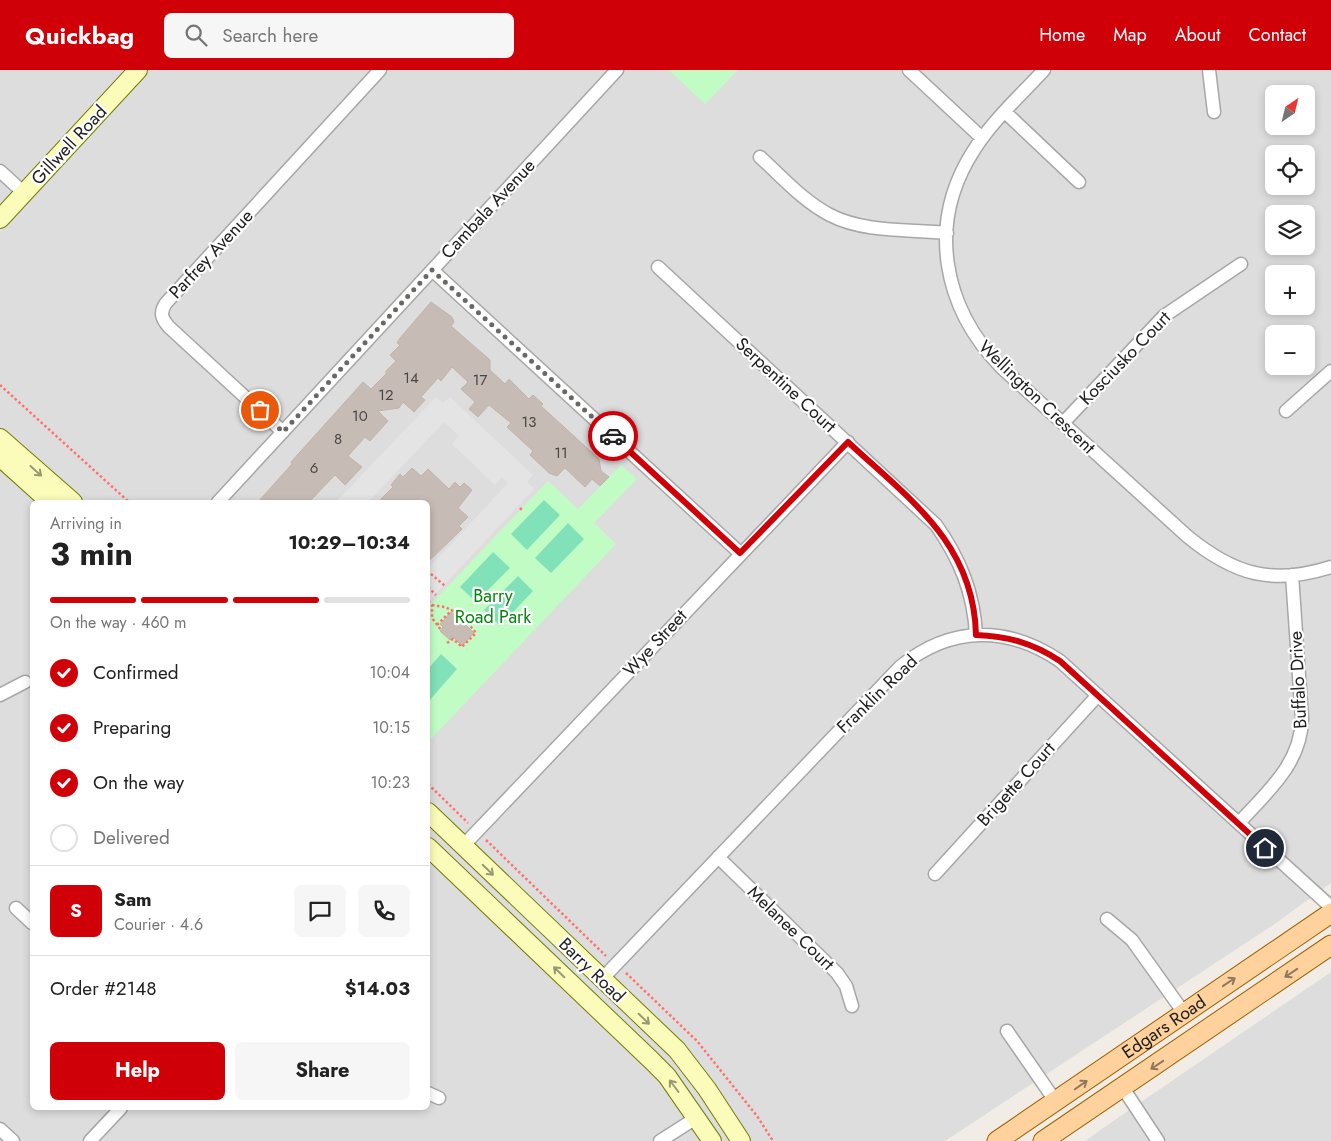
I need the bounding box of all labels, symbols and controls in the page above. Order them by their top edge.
search box [164,13,514,58]
text: Quickbag [25,18,134,53]
icon: search [182,21,210,49]
text: Search here [222,22,318,49]
text: Home [1039,22,1085,48]
text: Map [1113,22,1147,48]
text: About [1175,22,1220,48]
text: Contact [1248,22,1306,48]
north arrow [1265,85,1315,135]
map controls [1265,85,1315,375]
street label: Gillwell Road [25,99,113,191]
button: locate [1265,145,1315,195]
street label: Cambala Avenue [435,153,541,265]
street label: Parfrey Avenue [163,204,259,304]
button: layers [1265,205,1315,255]
button: + [1265,265,1315,315]
street label: Kosciusko Court [1073,305,1177,411]
button: − [1265,325,1315,375]
street label: Serpentine Court [730,331,843,439]
street label: Wellington Crescent [973,334,1102,460]
house number: 14 [403,367,419,389]
house number: 17 [473,369,487,391]
house number: 12 [378,384,394,406]
pin [239,389,281,431]
icon: bag [246,396,274,424]
house number: 10 [352,405,368,427]
house number: 13 [522,411,536,433]
courier [588,411,638,461]
icon: car [599,422,627,450]
house number: 8 [334,428,342,450]
house number: 11 [554,442,568,464]
house number: 6 [310,457,318,479]
one-way arrow [30,465,43,476]
text: Arriving in [50,512,122,535]
text: 10:29–10:34 [288,529,410,556]
text: 3 min [50,531,133,577]
park label: Barry Road Park [455,583,531,630]
street label: Wye Street [617,603,693,682]
text: On the way · 460 m [50,611,186,634]
street label: Buffalo Drive [1282,630,1314,730]
street label: Franklin Road [831,649,923,739]
icon: check [50,659,78,687]
text: Confirmed [93,659,179,686]
text: 10:04 [369,661,410,684]
icon: check [50,714,78,742]
text: Preparing [93,714,171,741]
text: 10:15 [372,716,410,739]
street label: Brigette Court [971,735,1062,832]
icon: check [50,769,78,797]
text: On the way [93,769,184,796]
text: 10:23 [371,771,410,794]
text: Delivered [93,824,170,851]
pin [1244,827,1286,869]
icon: home [1251,834,1279,862]
one-way arrow [482,864,495,876]
street label: Melanee Court [742,880,841,977]
button: chat [294,885,346,937]
button: phone [358,885,410,937]
text: Sam [114,886,152,913]
text: S [70,897,82,924]
text: Courier · 4.6 [114,913,203,936]
street label: Barry Road [553,932,631,1008]
one-way arrow [552,966,565,978]
one-way arrow [1284,968,1298,978]
text: Order #2148 [50,975,157,1002]
text: $14.03 [345,975,410,1002]
one-way arrow [1222,977,1236,987]
street label: Edgars Road [1117,989,1211,1065]
one-way arrow [637,1013,650,1025]
button: Help [50,1042,225,1100]
button: Share [235,1042,410,1100]
one-way arrow [1150,1060,1164,1070]
one-way arrow [669,1079,679,1093]
one-way arrow [1074,1080,1088,1090]

